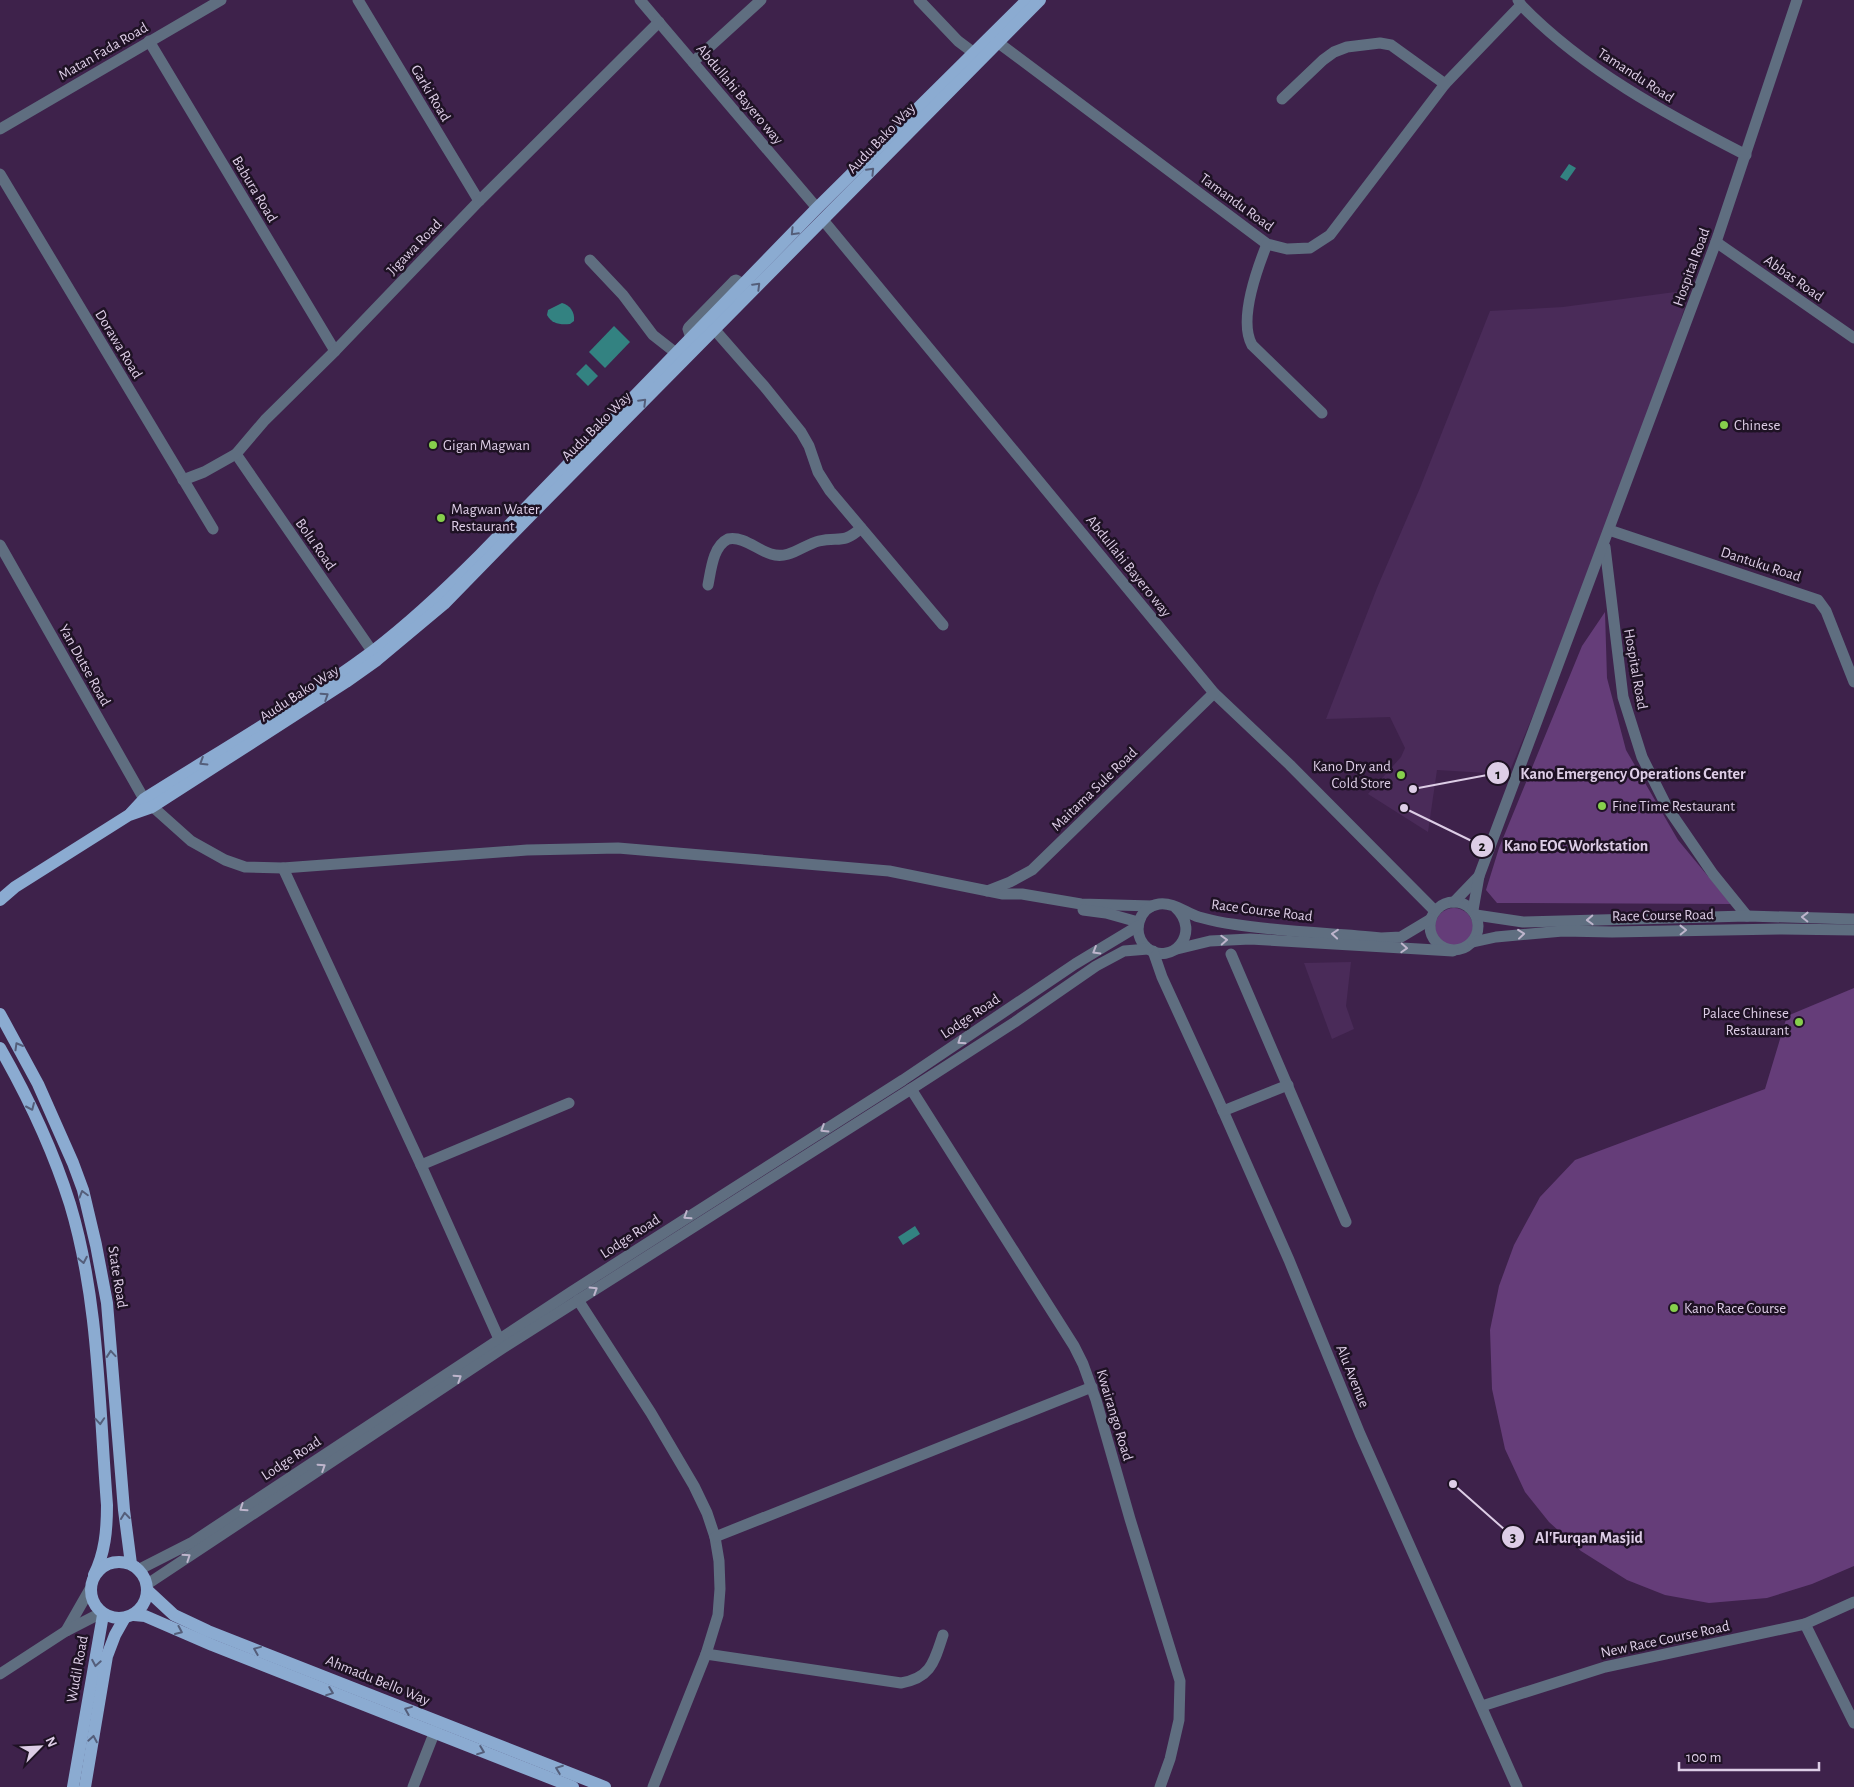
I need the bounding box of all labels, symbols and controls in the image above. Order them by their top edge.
street label: Matan Fada Road [56,20,151,83]
street label: Abdullahi Bayero way [693,41,786,148]
street label: Tamandu Road [1595,45,1677,106]
street label: Garki Road [408,62,453,124]
street label: Audu Bako Way [844,100,919,176]
street label: Babura Road [229,154,280,225]
one-way arrow [865,168,874,177]
street label: Tamandu Road [1197,171,1277,234]
street label: Jigawa Road [384,216,445,278]
one-way arrow [791,226,800,235]
street label: Hospital Road [1670,226,1713,308]
street label: Abbas Road [1761,253,1826,304]
one-way arrow [751,283,760,292]
street label: Dorawa Road [92,307,145,382]
street label: Audu Bako Way [559,388,634,464]
one-way arrow [637,399,646,408]
place label: Chinese [1734,418,1780,433]
marker: Chinese [1718,419,1730,431]
place label: Gigan Magwan [443,438,530,453]
marker: Gigan Magwan [427,439,439,451]
place label: Magwan Water Restaurant [451,502,540,534]
marker: Magwan Water Restaurant [435,512,447,524]
street label: Abdullahi Bayero way [1083,513,1174,620]
street label: Bolu Road [293,516,339,573]
street label: Dantuku Road [1719,544,1803,585]
street label: Yan Dutse Road [56,622,113,709]
street label: Hospital Road [1621,627,1650,711]
street label: Audu Bako Way [257,662,342,725]
one-way arrow [320,692,329,702]
street label: Maitama Sule Road [1049,745,1140,834]
one-way arrow [200,755,209,765]
callout: Kano Emergency Operations Center [1485,758,1756,789]
place label: Kano Dry and Cold Store [1313,759,1391,791]
text: Kano Emergency Operations Center [1520,766,1746,783]
text: 1 [1495,767,1501,782]
marker: Kano Dry and Cold Store [1395,769,1407,781]
place label: Fine Time Restaurant [1612,799,1735,814]
marker: Fine Time Restaurant [1596,800,1608,812]
callout: Kano EOC Workstation [1469,830,1659,861]
text: Kano EOC Workstation [1504,838,1648,854]
text: 2 [1478,839,1486,854]
street label: Race Course Road [1210,897,1314,924]
street label: Race Course Road [1612,907,1714,924]
one-way arrow [1801,912,1809,923]
one-way arrow [1586,915,1594,925]
one-way arrow [1680,925,1687,935]
one-way arrow [1331,928,1339,939]
one-way arrow [1517,929,1525,940]
one-way arrow [1221,934,1229,945]
one-way arrow [1400,942,1408,953]
one-way arrow [1093,944,1102,954]
street label: Lodge Road [938,991,1003,1042]
place label: Palace Chinese Restaurant [1703,1006,1789,1038]
marker: Palace Chinese Restaurant [1793,1016,1805,1028]
one-way arrow [957,1034,966,1044]
one-way arrow [15,1042,25,1051]
one-way arrow [24,1102,35,1111]
one-way arrow [821,1123,830,1132]
one-way arrow [79,1191,89,1199]
one-way arrow [684,1210,693,1220]
street label: Lodge Road [598,1212,663,1261]
street label: State Road [105,1245,130,1309]
one-way arrow [77,1256,87,1265]
one-way arrow [589,1287,598,1296]
place label: Kano Race Course [1684,1301,1786,1316]
marker: Kano Race Course [1668,1302,1680,1314]
street label: Alu Avenue [1333,1343,1372,1410]
one-way arrow [106,1350,117,1358]
street label: Kwairango Road [1094,1368,1136,1463]
one-way arrow [452,1375,461,1384]
one-way arrow [95,1418,106,1426]
street label: Lodge Road [259,1434,324,1483]
one-way arrow [317,1464,326,1474]
one-way arrow [239,1502,249,1511]
one-way arrow [120,1512,131,1520]
callout: Al'Furqan Masjid [1500,1522,1653,1553]
text: 3 [1510,1530,1516,1545]
text: Al'Furqan Masjid [1535,1530,1644,1547]
one-way arrow [181,1554,190,1564]
street label: New Race Course Road [1599,1618,1731,1661]
one-way arrow [174,1624,183,1635]
street label: Wudil Road [64,1634,91,1704]
one-way arrow [253,1646,262,1656]
street label: Ahmadu Bello Way [324,1653,433,1708]
one-way arrow [91,1659,101,1667]
one-way arrow [325,1685,334,1696]
one-way arrow [404,1706,413,1716]
north arrow [15,1722,65,1772]
text: N [43,1735,59,1749]
one-way arrow [87,1735,97,1743]
scale bar [1679,1740,1819,1772]
one-way arrow [476,1745,485,1755]
text: 100 m [1686,1750,1721,1765]
one-way arrow [555,1765,564,1775]

